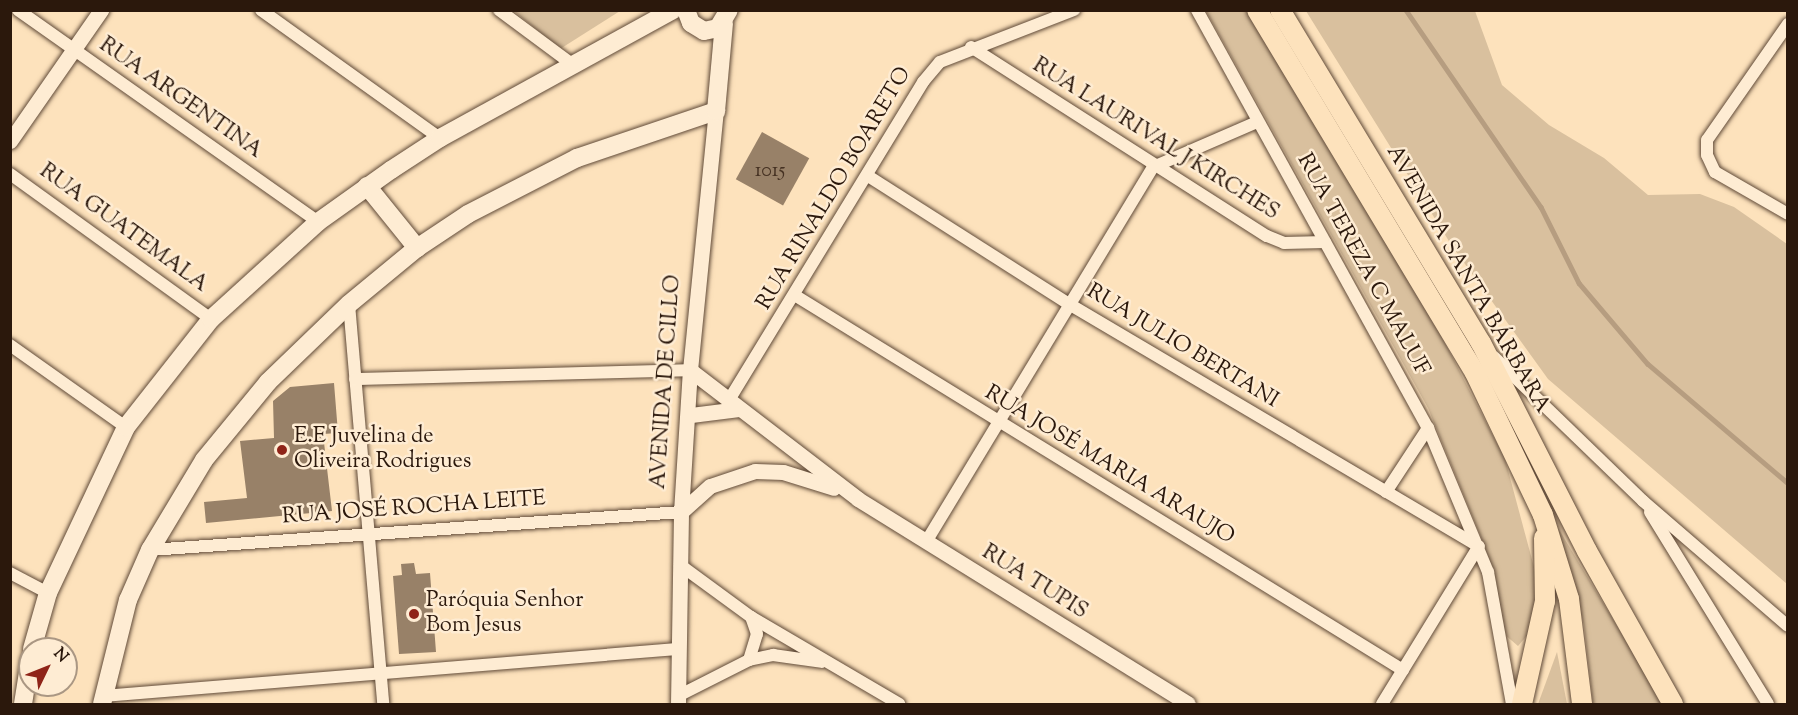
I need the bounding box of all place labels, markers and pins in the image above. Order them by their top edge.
place label: E.E Juvelina de Oliveira Rodrigues [294,424,471,476]
marker: E.E Juvelina de Oliveira Rodrigues [275,443,289,457]
place label: Paróquia Senhor Bom Jesus [426,588,583,640]
marker: Paróquia Senhor Bom Jesus [407,607,421,621]

